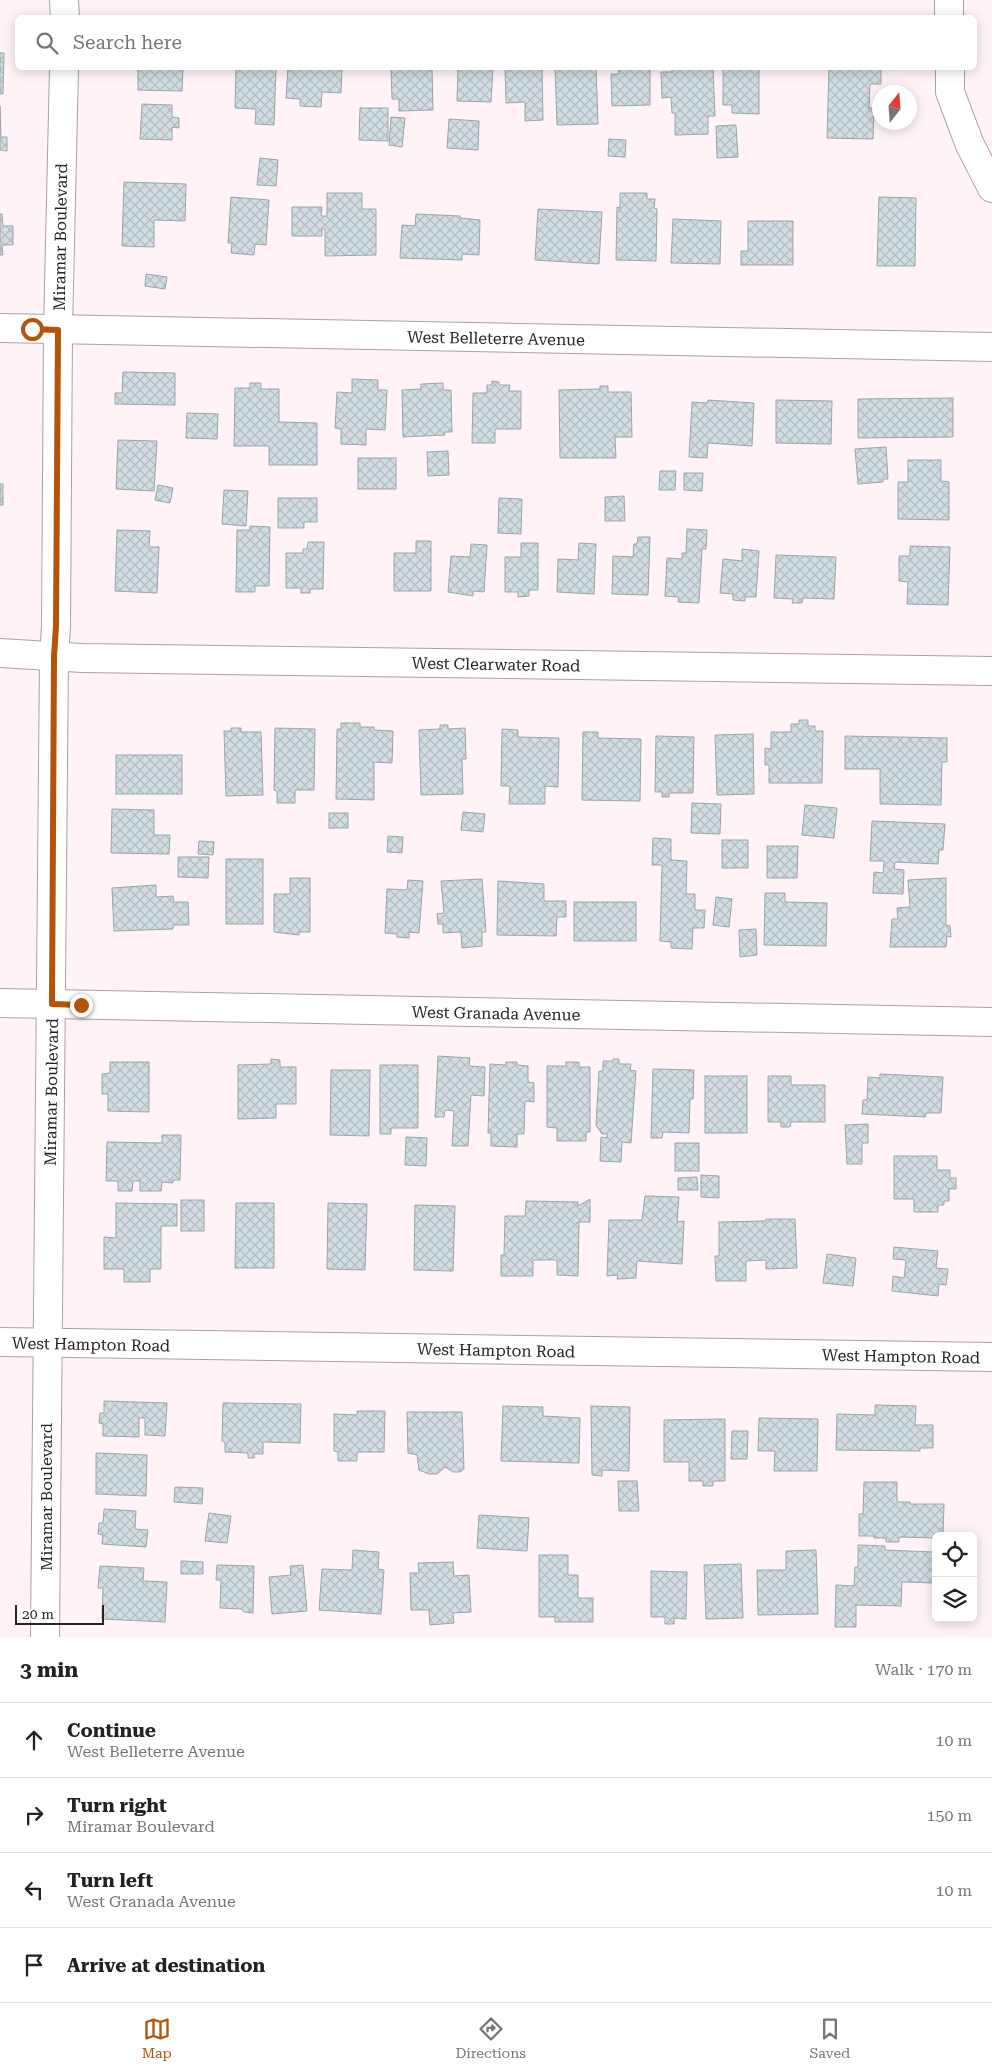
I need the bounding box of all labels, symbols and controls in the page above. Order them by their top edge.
search box [15,15,977,70]
icon: search [33,29,61,57]
text: Search here [73,31,182,54]
north arrow [872,85,917,130]
street label: Miramar Boulevard [50,163,71,311]
route start [21,318,44,341]
street label: West Belleterre Avenue [407,327,585,350]
street label: West Clearwater Road [411,654,580,675]
route end [70,994,93,1017]
street label: West Granada Avenue [411,1003,581,1024]
street label: Miramar Boulevard [41,1018,62,1166]
street label: West Hampton Road [12,1334,170,1355]
street label: West Hampton Road [417,1340,575,1361]
street label: West Hampton Road [822,1346,980,1367]
street label: Miramar Boulevard [37,1423,56,1571]
map controls [932,1532,977,1622]
button: locate [932,1532,977,1577]
button: layers [932,1577,977,1622]
scale bar [15,1602,104,1625]
text: 20 m [22,1606,54,1622]
text: 3 min [20,1658,78,1682]
text: Walk · 170 m [875,1660,972,1679]
text: Continue [67,1719,156,1742]
icon: ahead [20,1726,48,1754]
text: 10 m [935,1731,972,1750]
text: West Belleterre Avenue [67,1742,245,1761]
text: Turn right [67,1794,167,1817]
icon: right [20,1801,48,1829]
text: 150 m [926,1806,972,1825]
text: Miramar Boulevard [67,1817,215,1836]
text: Turn left [67,1869,153,1892]
icon: left [20,1876,48,1904]
text: 10 m [935,1881,972,1900]
text: West Granada Avenue [67,1892,236,1911]
icon: arrive [20,1951,48,1979]
text: Arrive at destination [67,1954,265,1977]
tab: Map [142,2015,172,2061]
tab: Directions [455,2015,526,2061]
tab: Saved [810,2015,850,2061]

